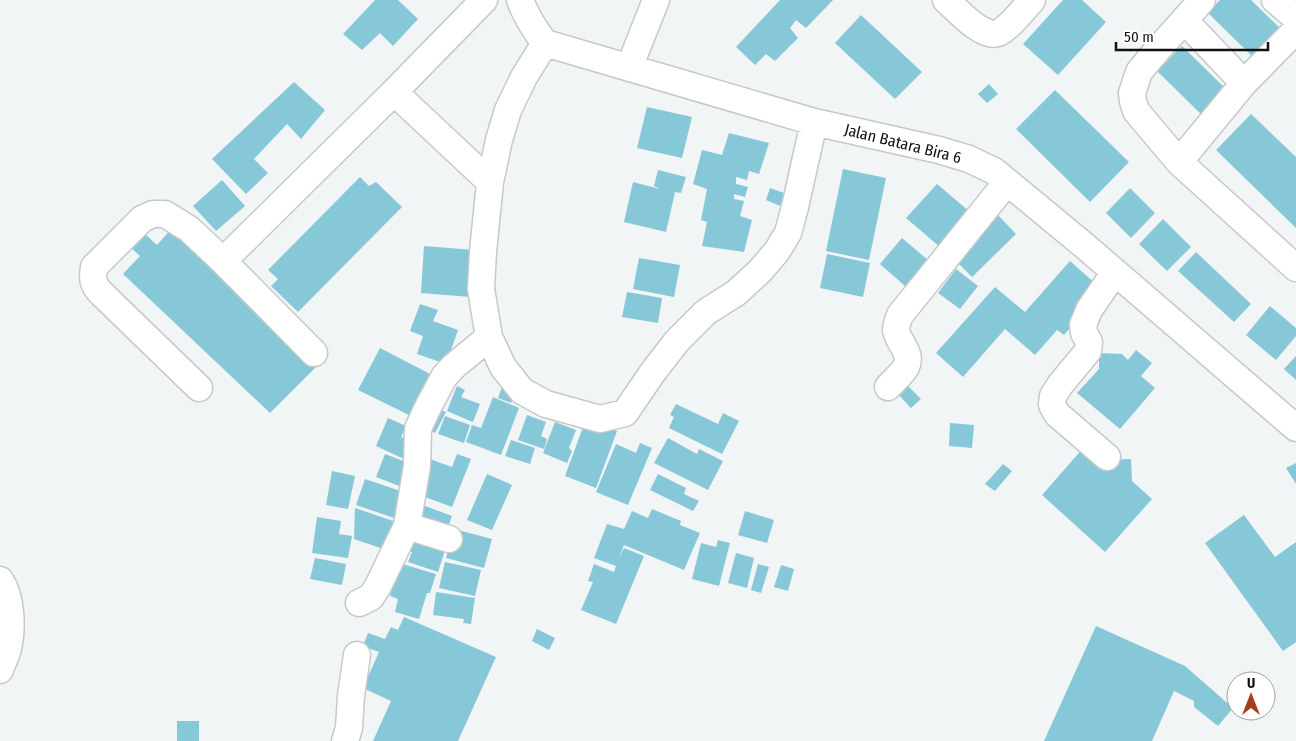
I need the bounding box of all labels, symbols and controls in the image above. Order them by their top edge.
scale bar [1116,20,1268,52]
text: 50 m [1124,28,1154,46]
street label: Jalan Batara Bira 6 [842,120,963,167]
north arrow [1226,671,1276,721]
text: U [1247,675,1255,692]

